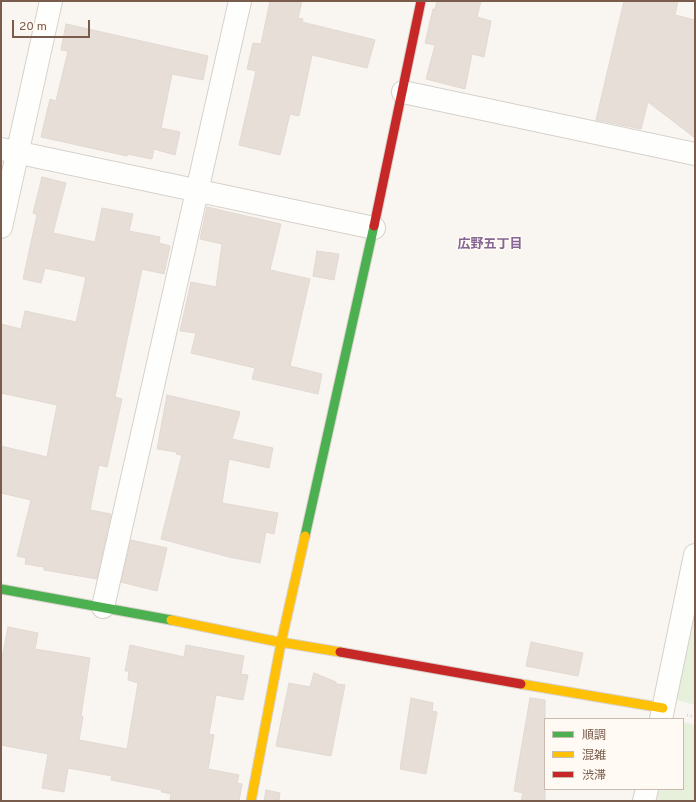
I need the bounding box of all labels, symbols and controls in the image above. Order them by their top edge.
scale bar [14,12,92,38]
text: 20 m [19,19,47,35]
district label: 広野五丁目 [458,237,522,253]
legend [544,718,684,790]
text: 順調 [582,728,606,744]
text: 混雑 [582,748,606,764]
text: 渋滞 [582,768,606,784]

